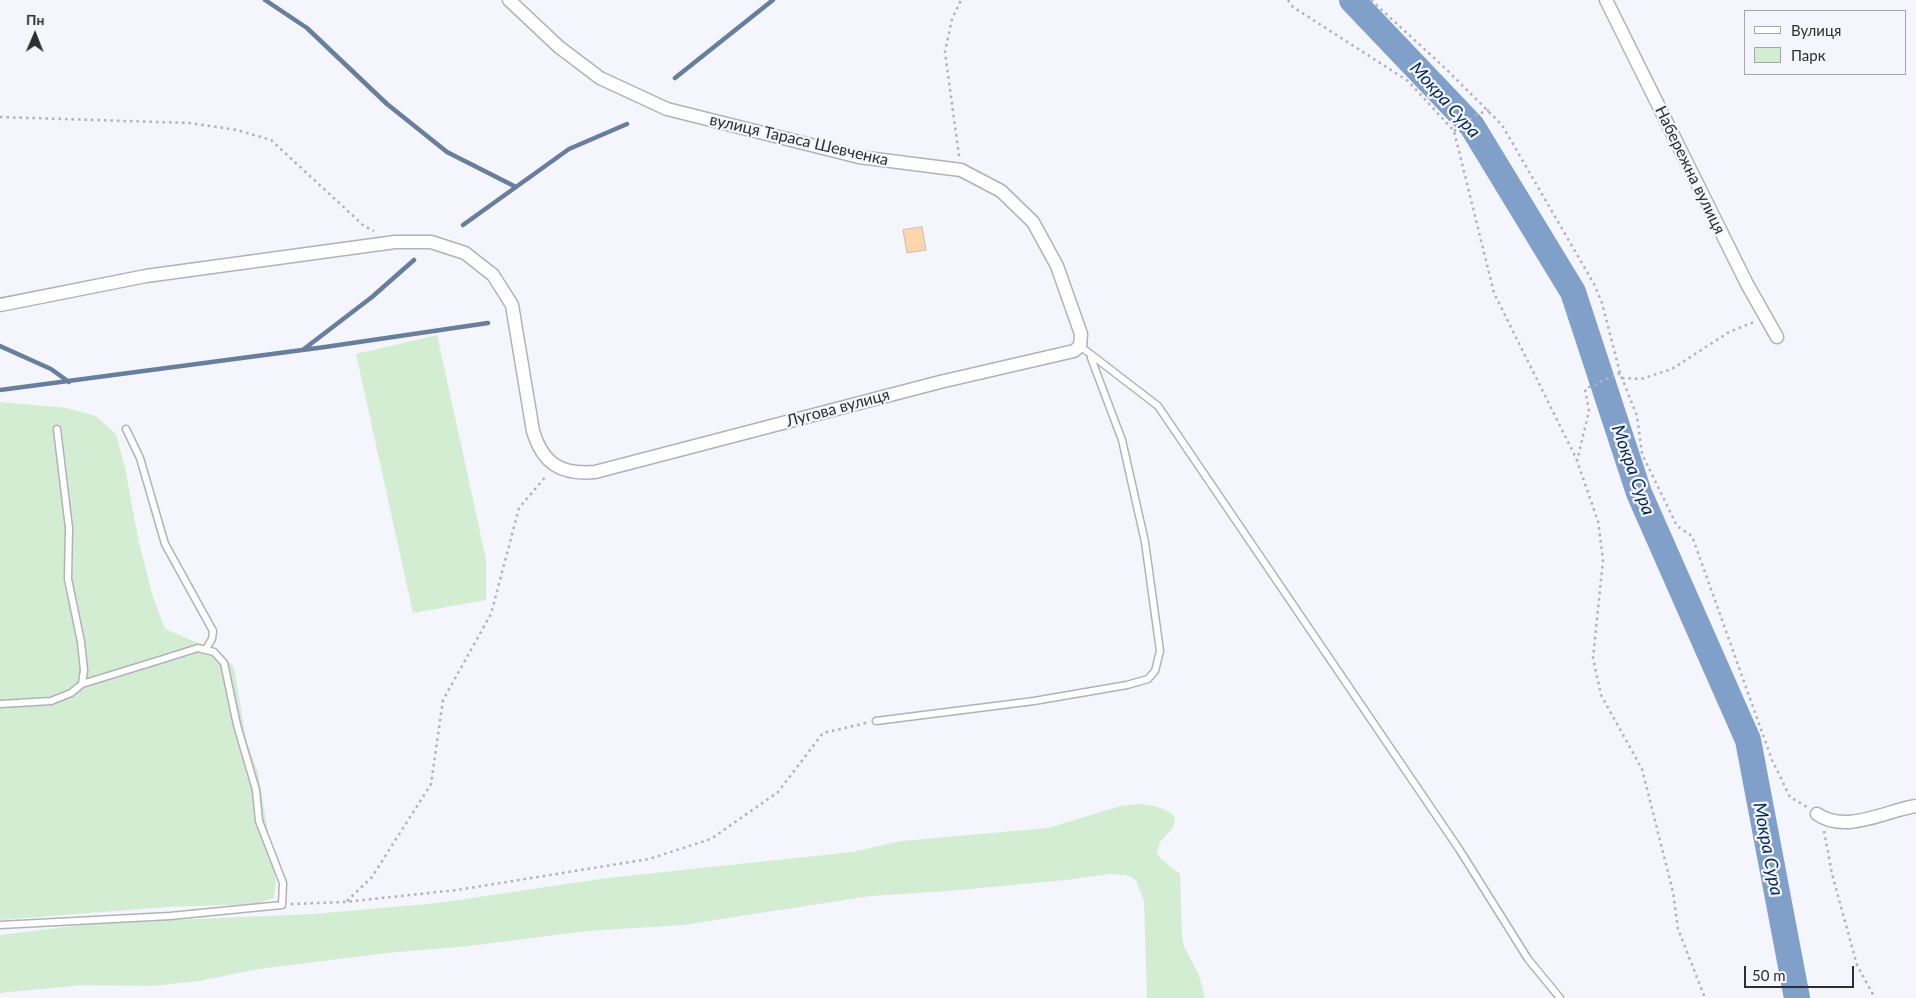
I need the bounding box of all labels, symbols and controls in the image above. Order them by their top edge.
north arrow [10,10,60,60]
legend [1744,10,1906,75]
text: Пн [26,11,45,28]
text: Вулиця [1791,21,1841,39]
text: Парк [1791,46,1825,64]
water label: Мокра Сура [1405,58,1485,142]
street label: Набережна вулиця [1651,103,1729,237]
street label: вулиця Тараса Шевченка [708,110,890,170]
street label: Лугова вулиця [784,385,892,431]
water label: Мокра Сура [1607,422,1659,518]
water label: Мокра Сура [1748,801,1788,897]
scale bar [1746,956,1856,988]
text: 50 m [1752,966,1786,984]

